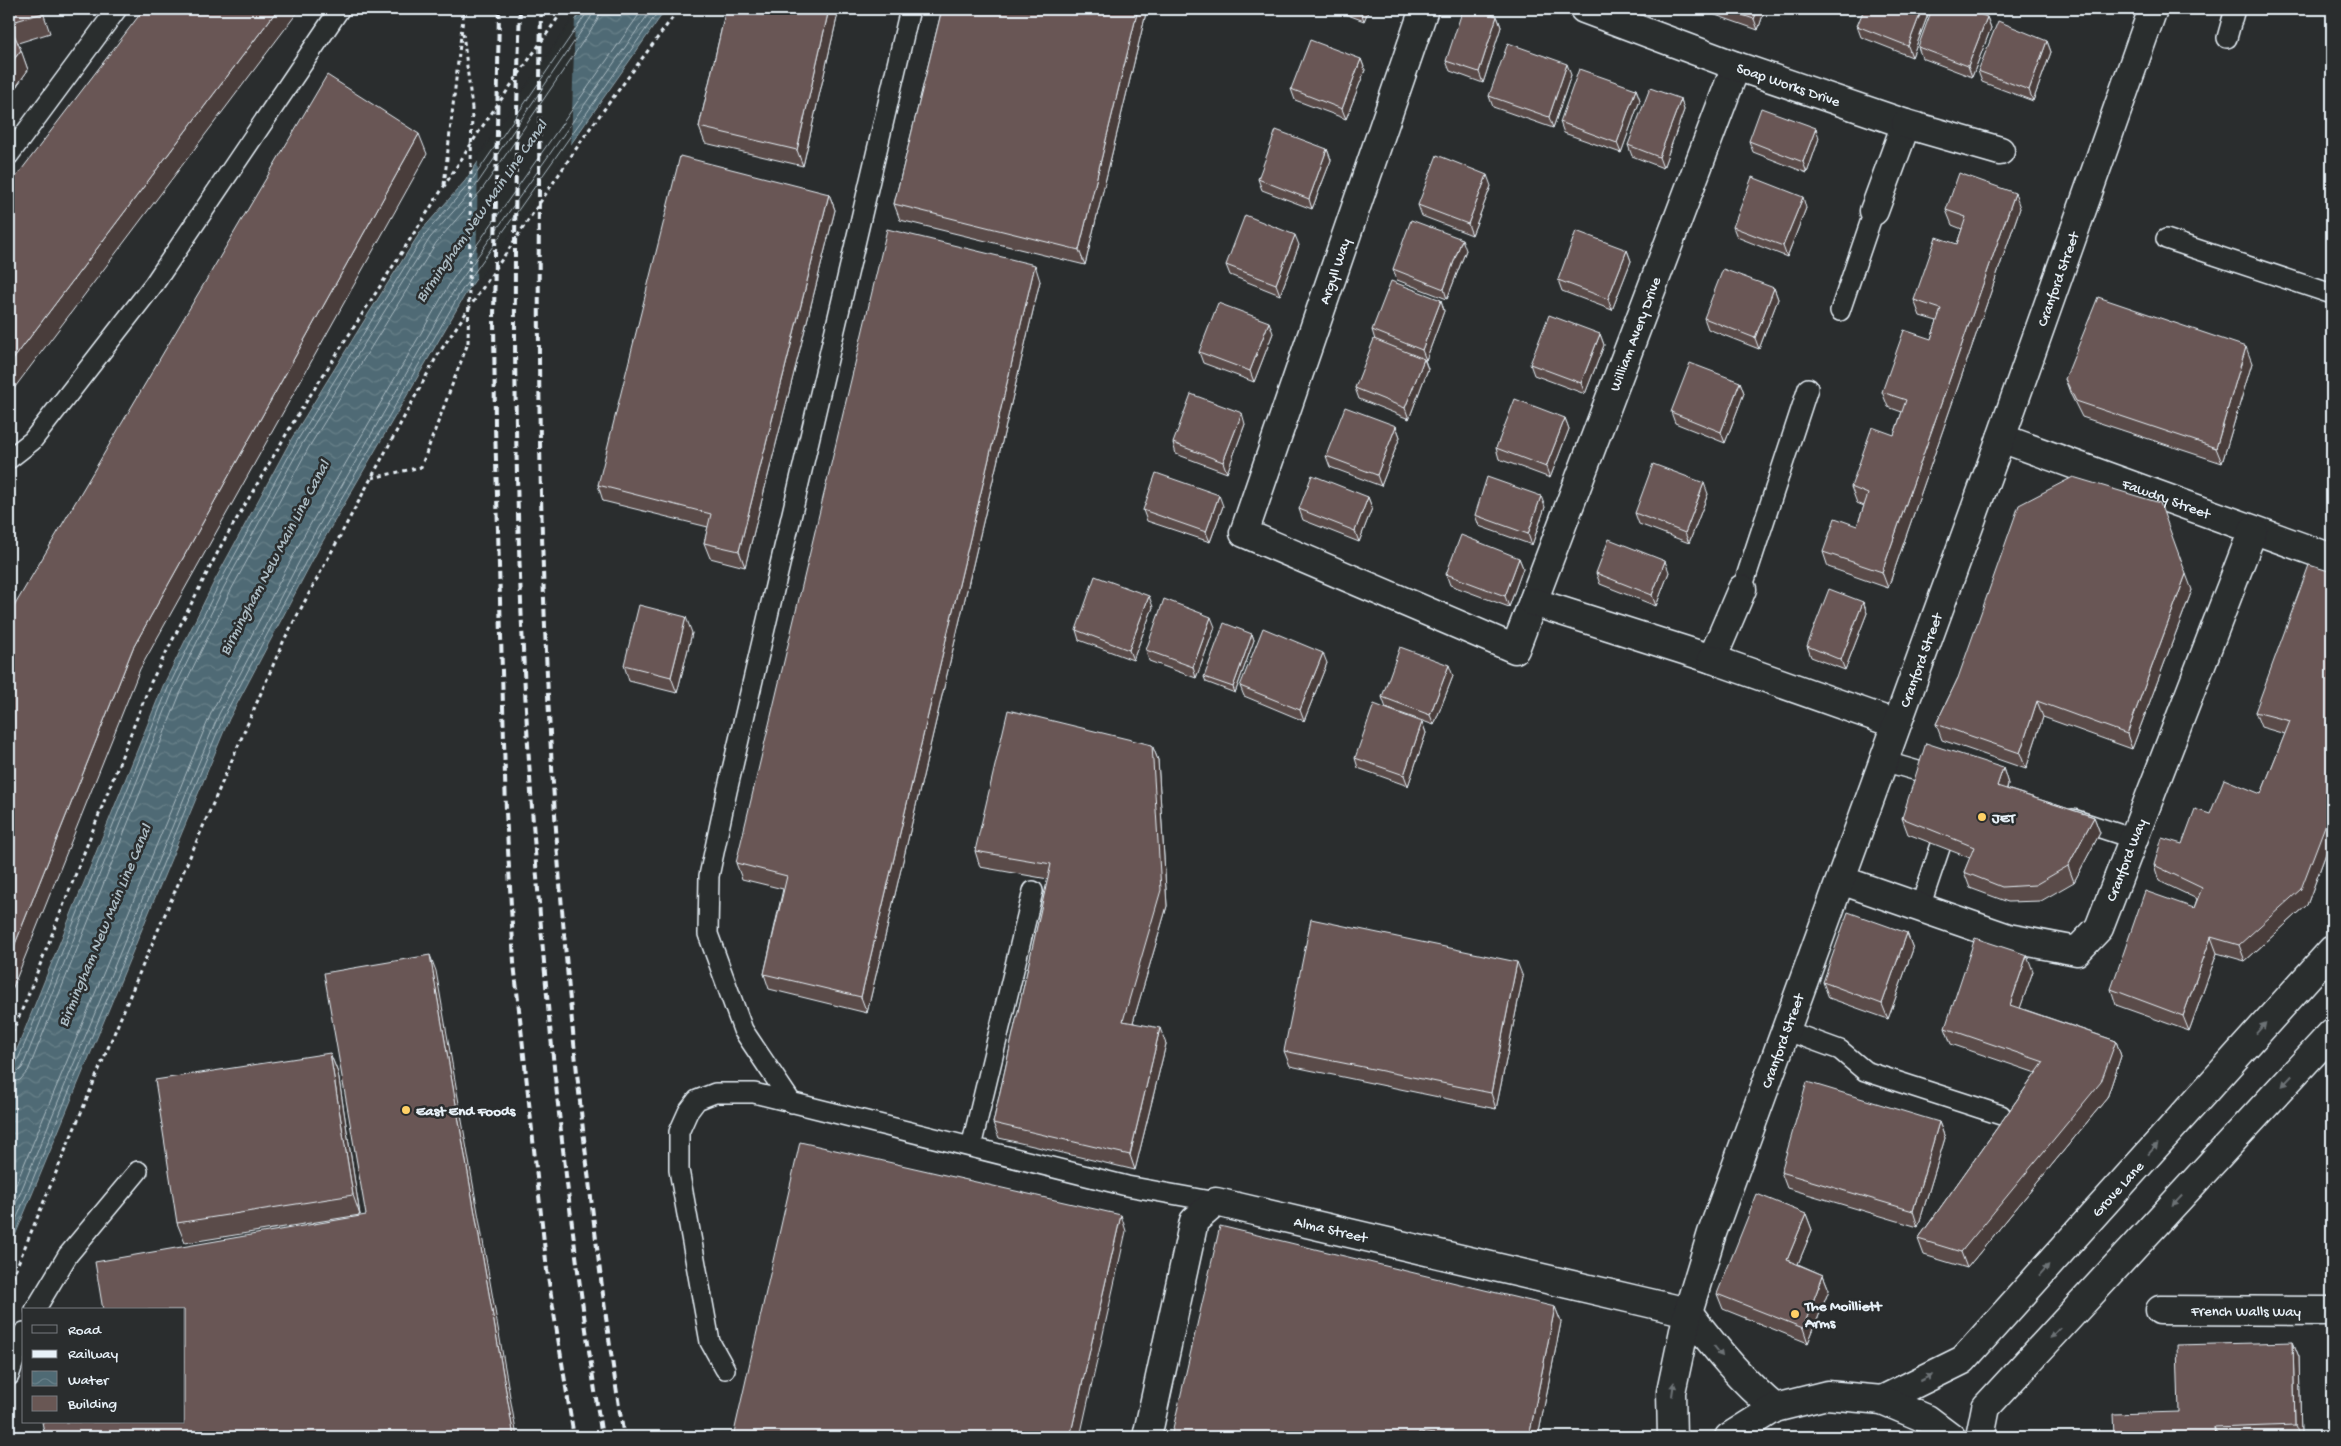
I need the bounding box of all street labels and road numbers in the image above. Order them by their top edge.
street label: Soap Works Drive [1734,60,1842,112]
street label: Cranford Street [2034,228,2085,329]
street label: Argyll Way [1316,236,1356,307]
street label: William Avery Drive [1607,275,1666,394]
street label: Fawdry Street [2118,475,2214,525]
street label: Cranford Street [1897,609,1948,710]
street label: Cranford Way [2103,816,2152,905]
street label: Cranford Street [1758,990,1810,1091]
street label: Grove Lane [2089,1158,2149,1222]
street label: Alma Street [1292,1213,1371,1248]
street label: French Walls Way [2190,1303,2302,1322]

